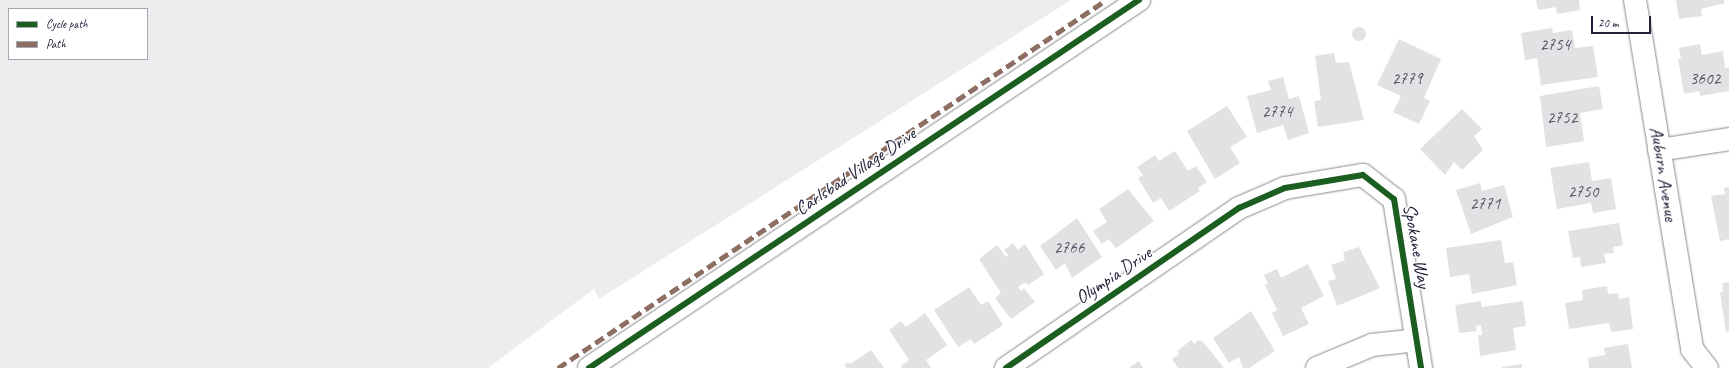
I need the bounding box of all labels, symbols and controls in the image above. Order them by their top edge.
legend [8,8,148,60]
scale bar [1593,8,1653,34]
text: 20 m [1598,15,1618,31]
text: Cycle path [46,16,88,32]
house number: 2754 [1540,35,1570,55]
text: Path [46,36,66,52]
house number: 2779 [1392,69,1422,89]
house number: 3602 [1690,69,1720,89]
house number: 2774 [1262,102,1292,122]
house number: 2752 [1547,108,1577,128]
street label: Carlsbad Village Drive [791,123,921,221]
street label: Auburn Avenue [1644,125,1682,223]
house number: 2750 [1568,182,1598,202]
house number: 2771 [1470,194,1500,214]
street label: Spokane Way [1397,202,1435,290]
house number: 2766 [1054,238,1084,258]
street label: Olympia Drive [1071,242,1157,310]

